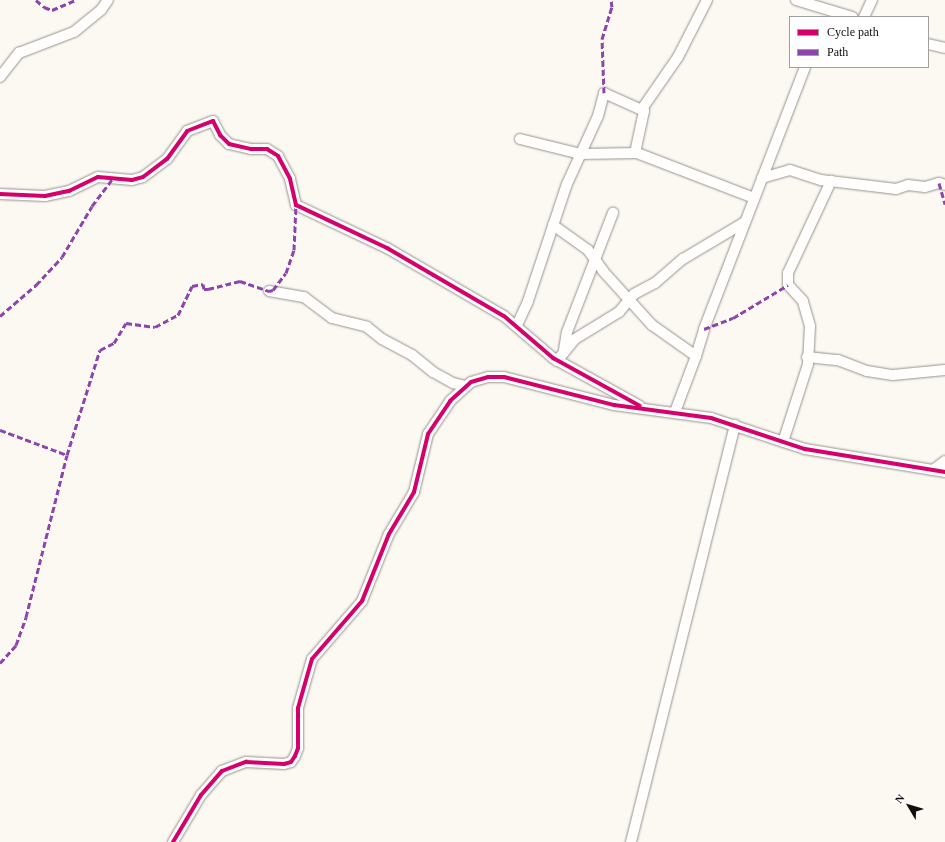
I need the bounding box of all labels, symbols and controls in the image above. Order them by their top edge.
legend [789,16,929,68]
text: Cycle path [827,25,879,39]
text: Path [827,45,848,59]
north arrow [889,786,929,826]
text: N [892,792,907,805]

